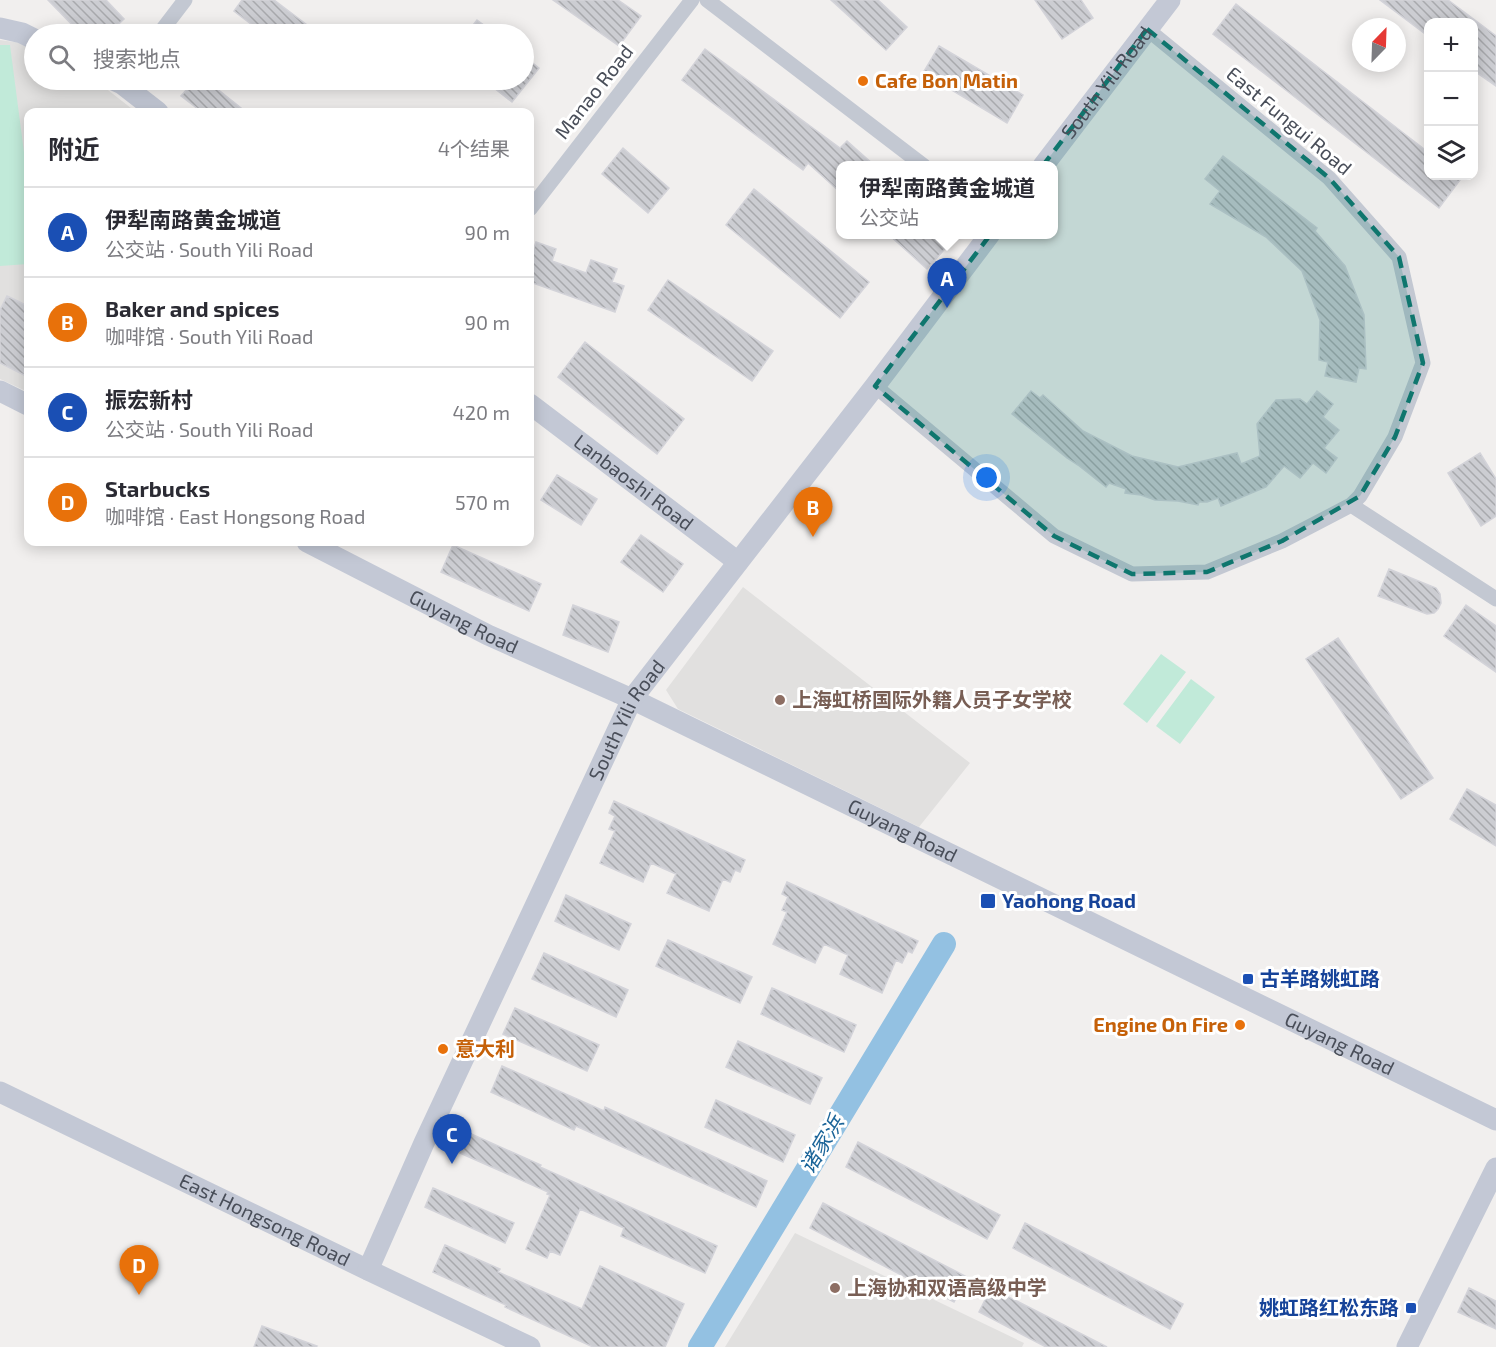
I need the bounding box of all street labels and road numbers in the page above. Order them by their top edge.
street label: South Yili Road [1055,21,1157,143]
street label: Manao Road [549,39,637,143]
street label: East Fungui Road [1222,61,1357,180]
street label: Lanbaoshi Road [570,429,699,535]
street label: Guyang Road [406,584,522,658]
street label: South Yili Road [583,654,669,784]
street label: Guyang Road [844,793,962,867]
street label: Guyang Road [1281,1006,1399,1080]
street label: East Hongsong Road [176,1168,354,1271]

